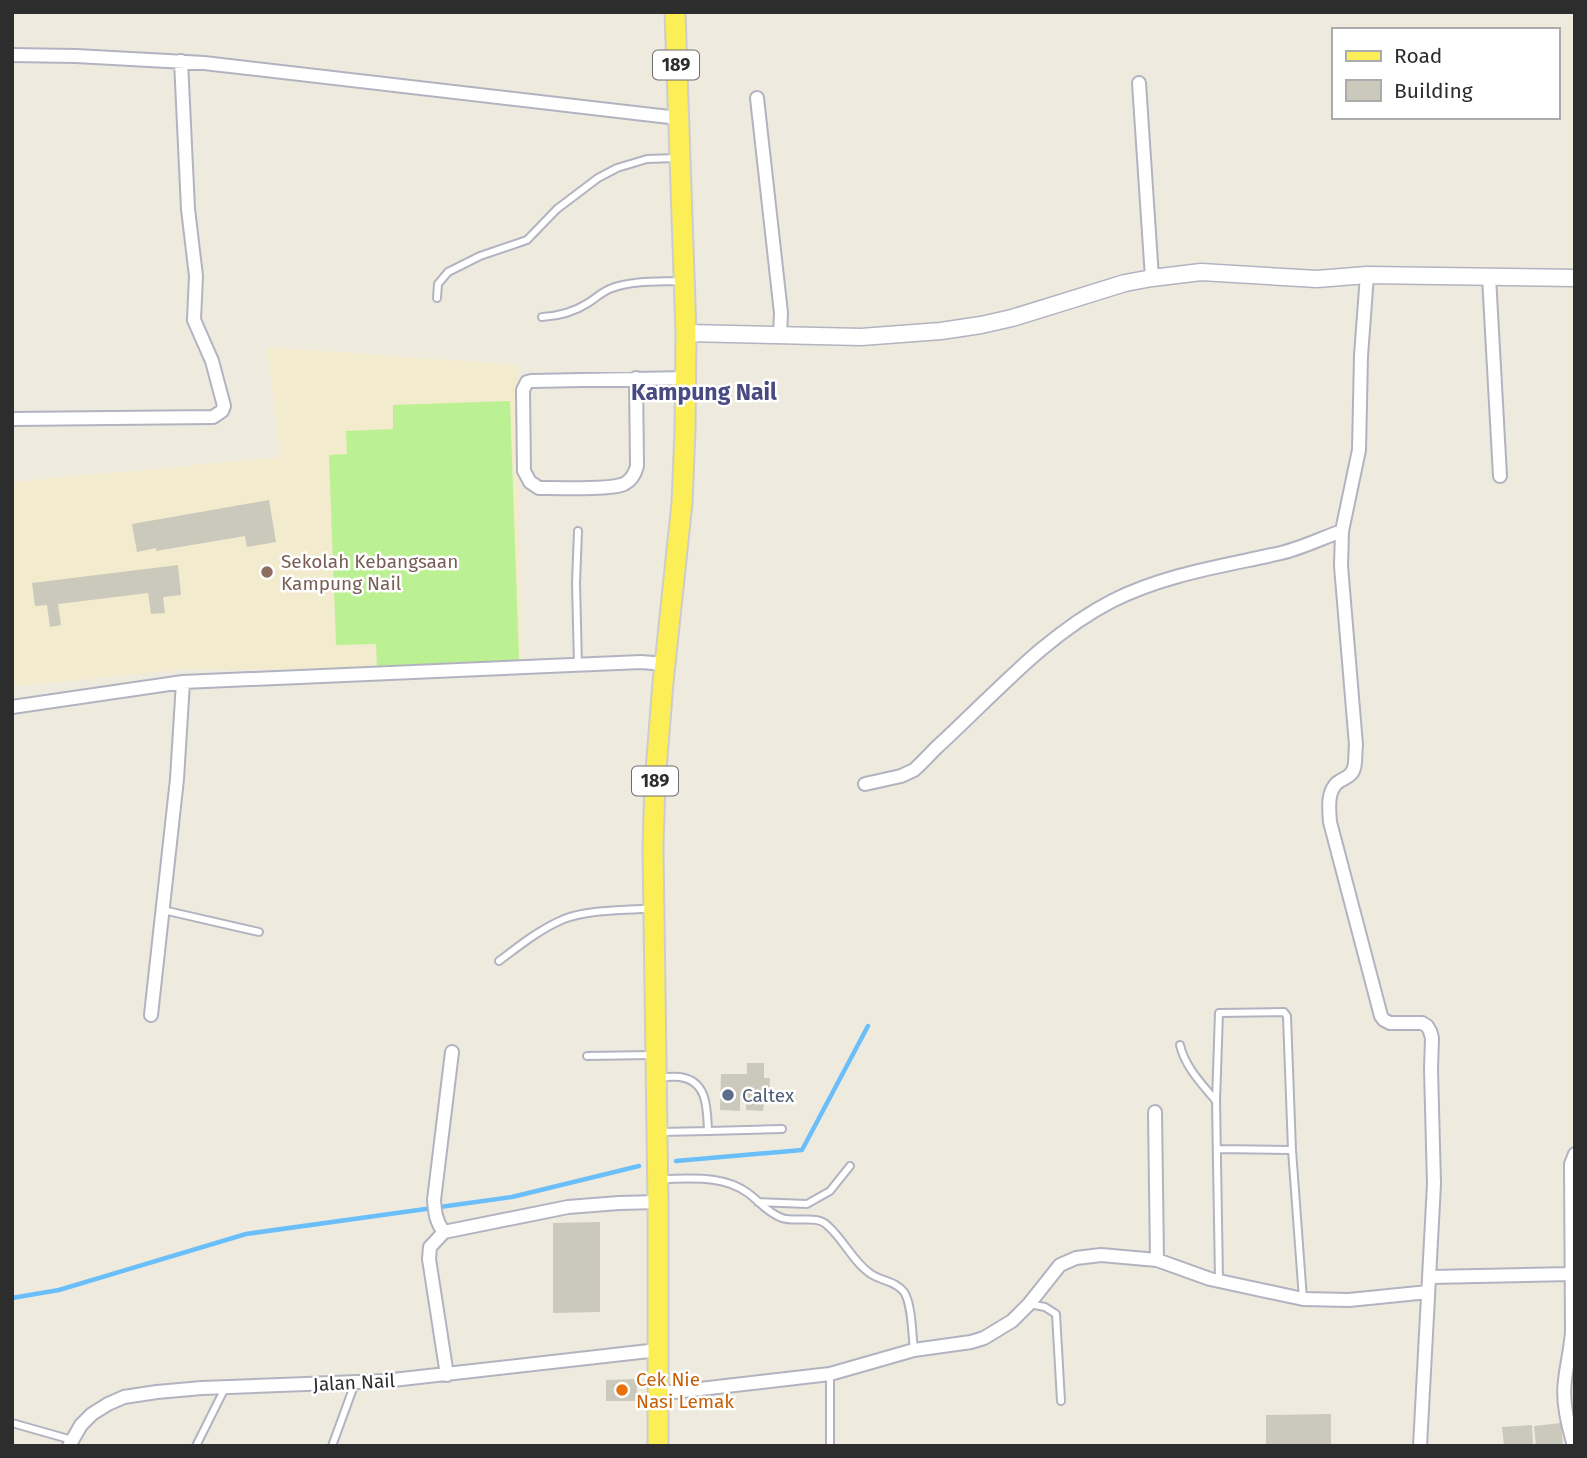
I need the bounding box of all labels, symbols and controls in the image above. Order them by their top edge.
legend [1332,28,1559,119]
text: Road [1394,43,1442,69]
road number: 189 [653,51,699,80]
text: Building [1394,78,1473,104]
district label: Kampung Nail [631,378,777,406]
place label: Sekolah Kebangsaan Kampung Nail [281,550,458,595]
marker: Sekolah Kebangsaan Kampung Nail [259,564,275,580]
road number: 189 [632,766,678,796]
place label: Caltex [742,1084,795,1107]
marker: Caltex [720,1087,736,1103]
place label: Cek Nie Nasi Lemak [636,1368,734,1413]
street label: Jalan Nail [312,1369,396,1396]
marker: Cek Nie Nasi Lemak [614,1382,630,1398]

